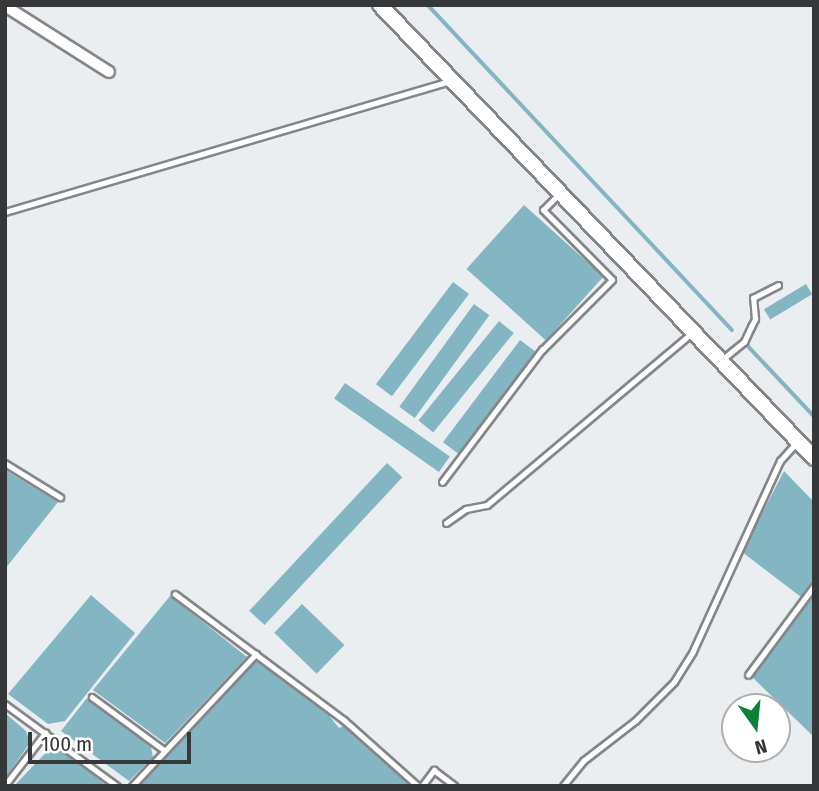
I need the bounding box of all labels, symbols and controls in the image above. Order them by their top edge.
north arrow [721,693,791,763]
scale bar [32,718,194,762]
text: 100 m [41,731,92,757]
text: N [753,734,770,759]

